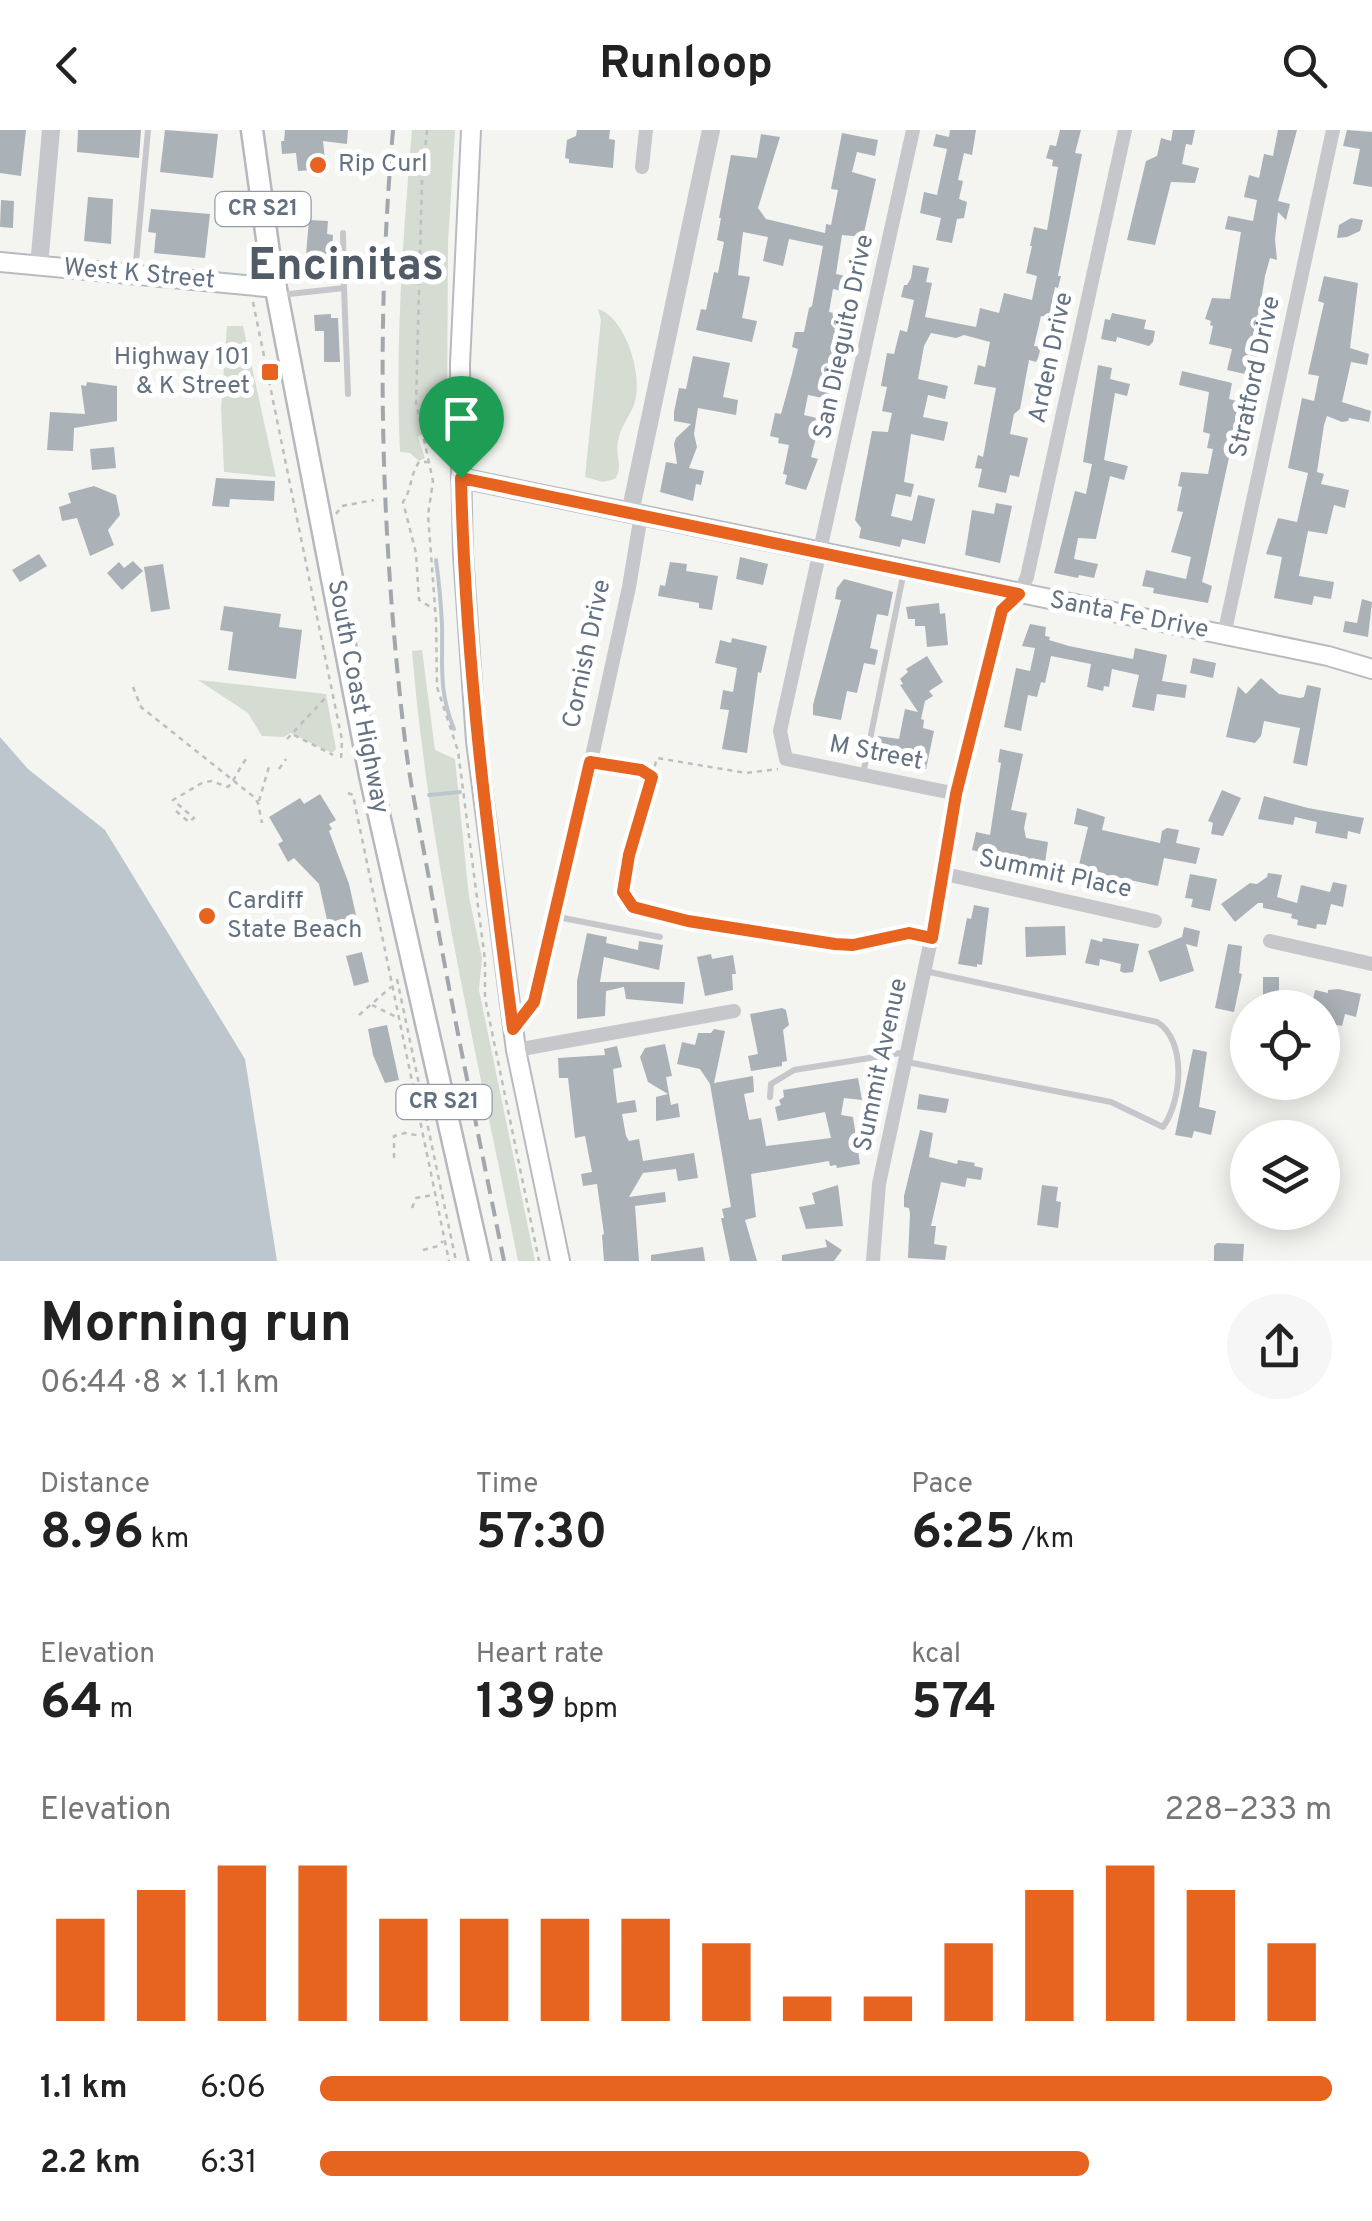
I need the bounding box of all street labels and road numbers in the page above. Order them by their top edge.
road number: CR S21 [216,192,310,226]
street label: San Dieguito Drive [808,232,882,442]
street label: West K Street [62,252,216,298]
street label: Arden Drive [1023,290,1081,426]
street label: Stratford Drive [1223,293,1289,461]
street label: South Coast Highway [319,577,395,817]
street label: Cornish Drive [557,577,619,731]
street label: Santa Fe Drive [1047,585,1211,647]
street label: M Street [826,729,926,779]
street label: Summit Place [976,843,1134,907]
street label: Summit Avenue [848,976,916,1154]
road number: CR S21 [396,1085,492,1119]

